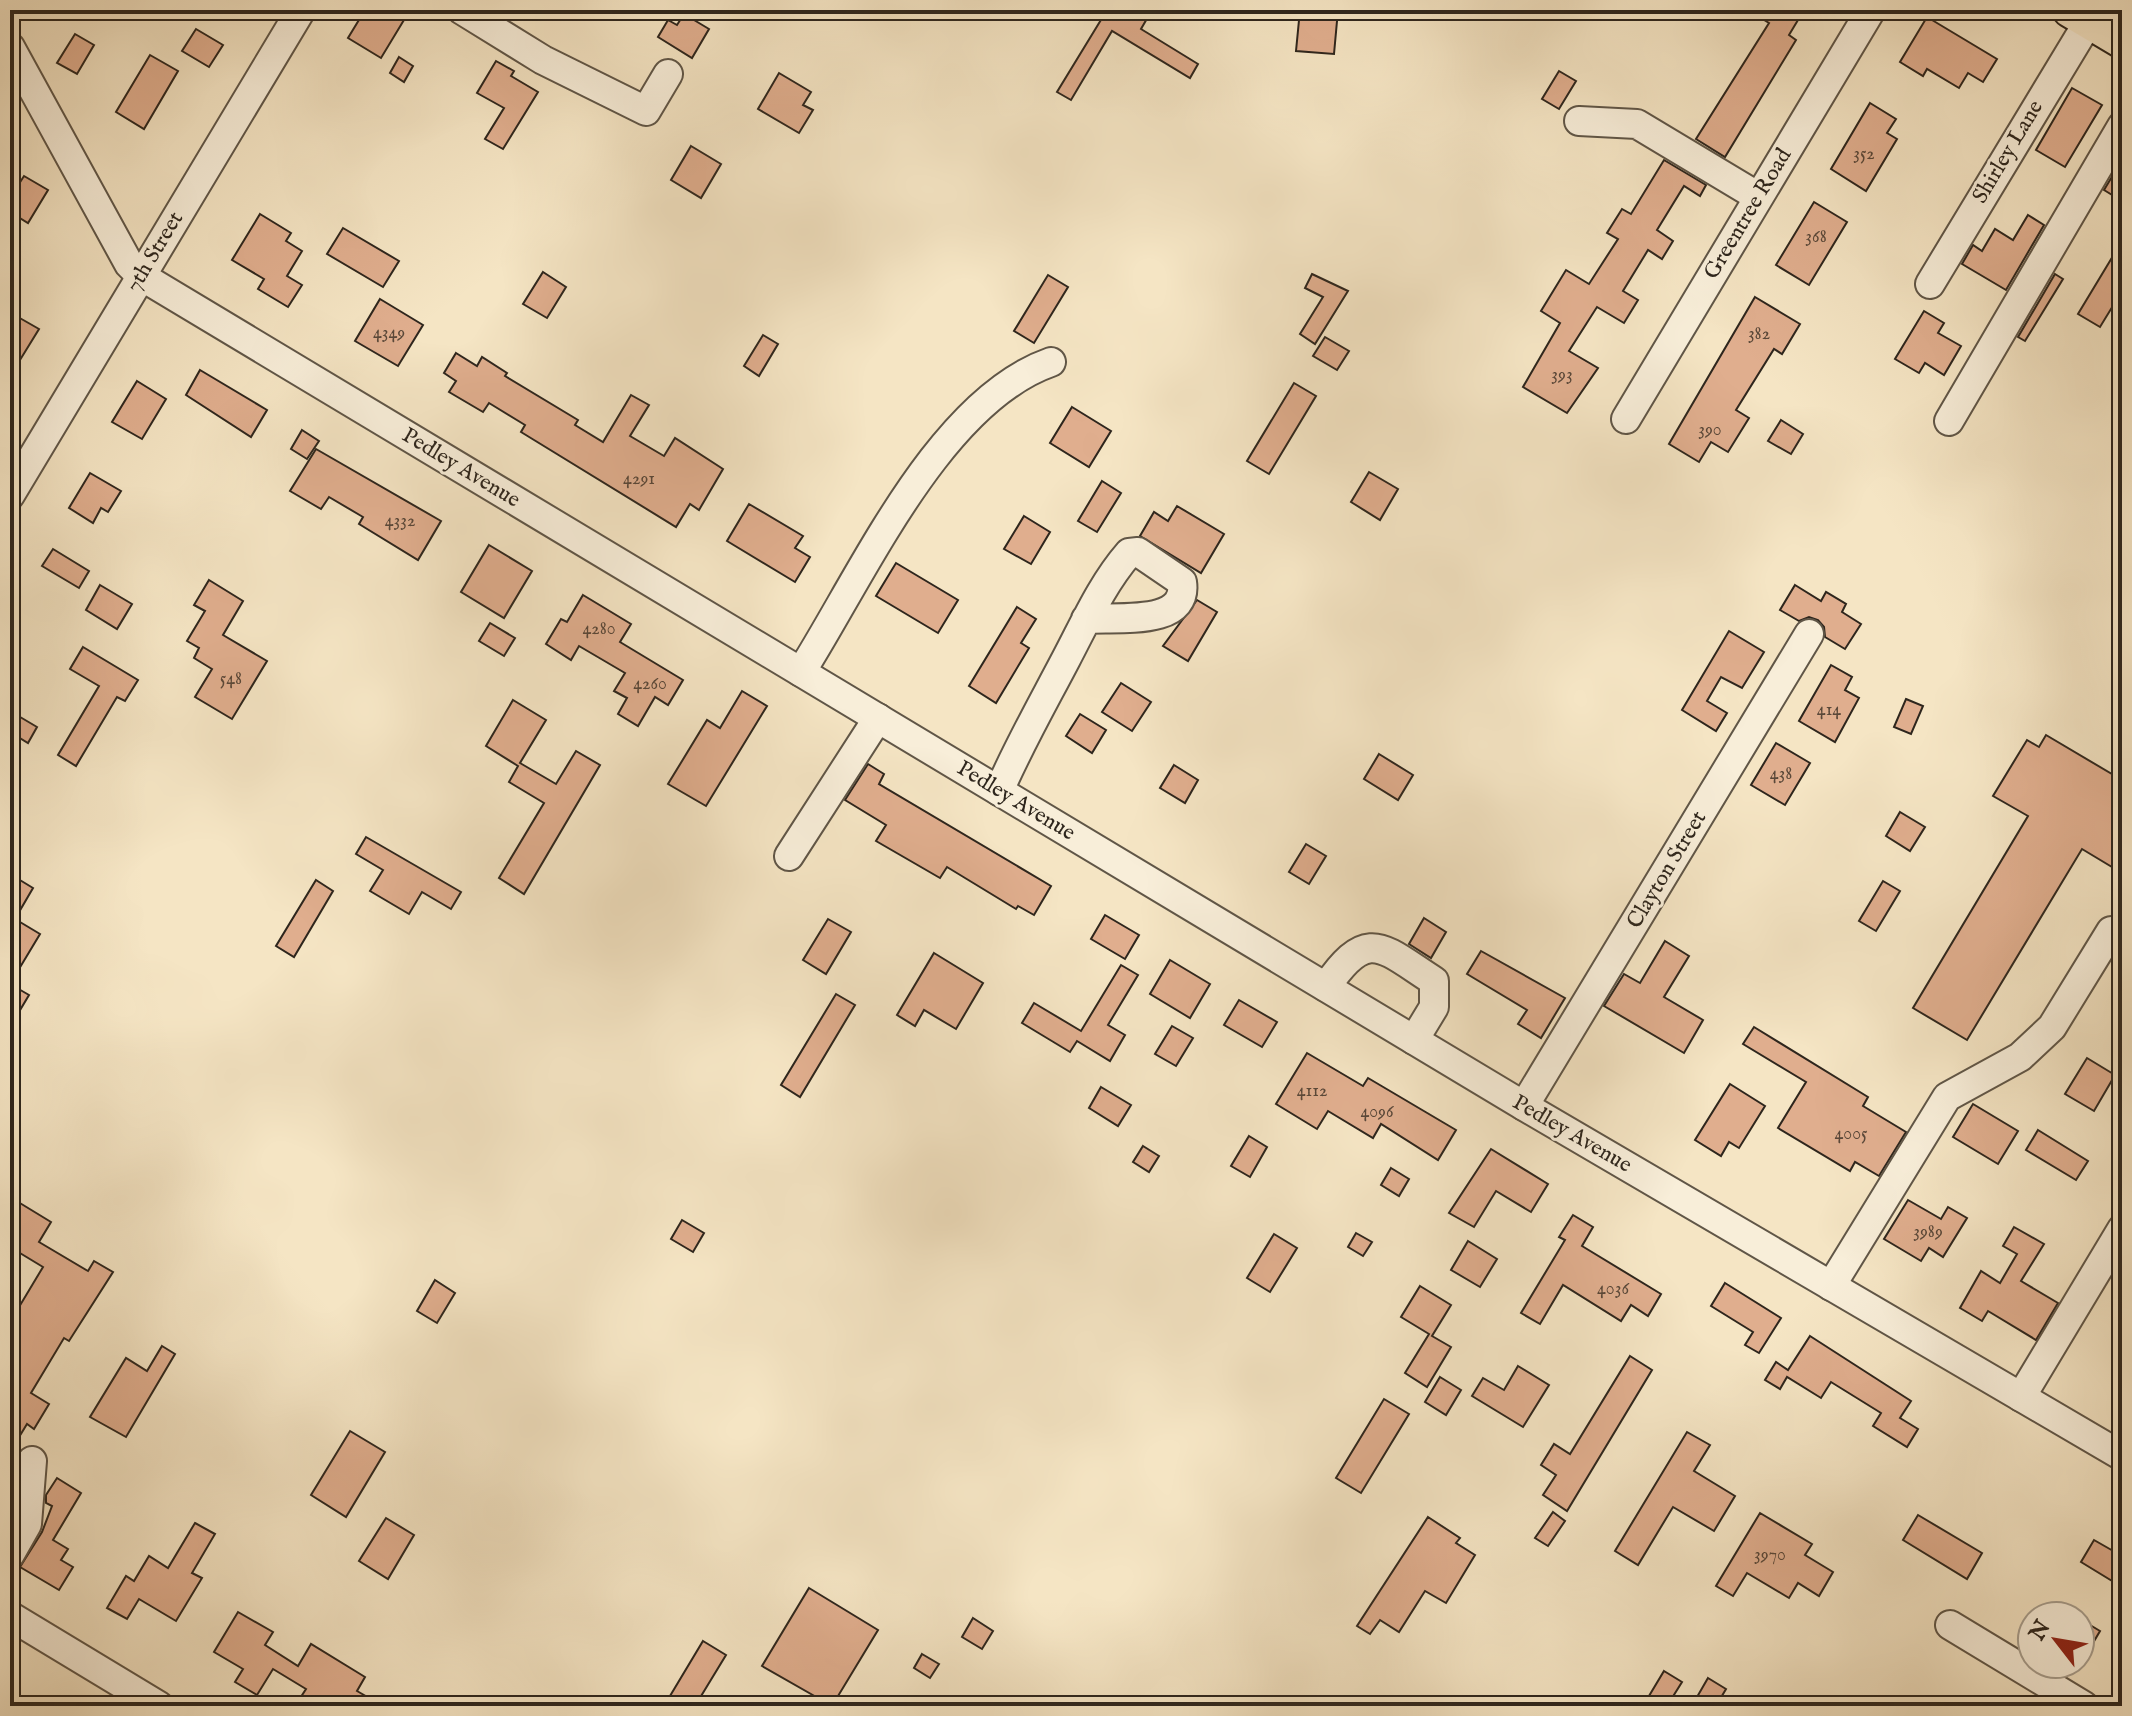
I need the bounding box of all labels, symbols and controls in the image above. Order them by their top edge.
street label: Shirley Lane [1966,95,2050,209]
street label: Greentree Road [1698,143,1798,285]
house number: 352 [1853,143,1875,166]
street label: 7th Street [120,206,190,297]
house number: 368 [1805,226,1827,249]
house number: 4349 [373,322,405,345]
house number: 382 [1748,323,1770,346]
house number: 393 [1551,364,1573,387]
house number: 390 [1698,419,1722,442]
street label: Pedley Avenue [397,422,525,514]
house number: 4291 [623,468,655,491]
house number: 4332 [385,510,415,533]
house number: 4280 [582,618,616,641]
house number: 548 [220,668,242,691]
house number: 4260 [633,673,667,696]
house number: 414 [1817,699,1841,722]
street label: Pedley Avenue [952,755,1080,847]
house number: 438 [1770,763,1792,786]
street label: Clayton Street [1621,806,1713,934]
house number: 4112 [1297,1080,1327,1103]
street label: Pedley Avenue [1507,1089,1637,1179]
house number: 4096 [1360,1101,1394,1124]
house number: 4005 [1834,1123,1868,1146]
house number: 3989 [1913,1221,1943,1244]
house number: 4036 [1597,1278,1629,1301]
house number: 3970 [1754,1544,1786,1567]
north arrow [2016,1600,2096,1680]
text: N [2023,1615,2057,1647]

